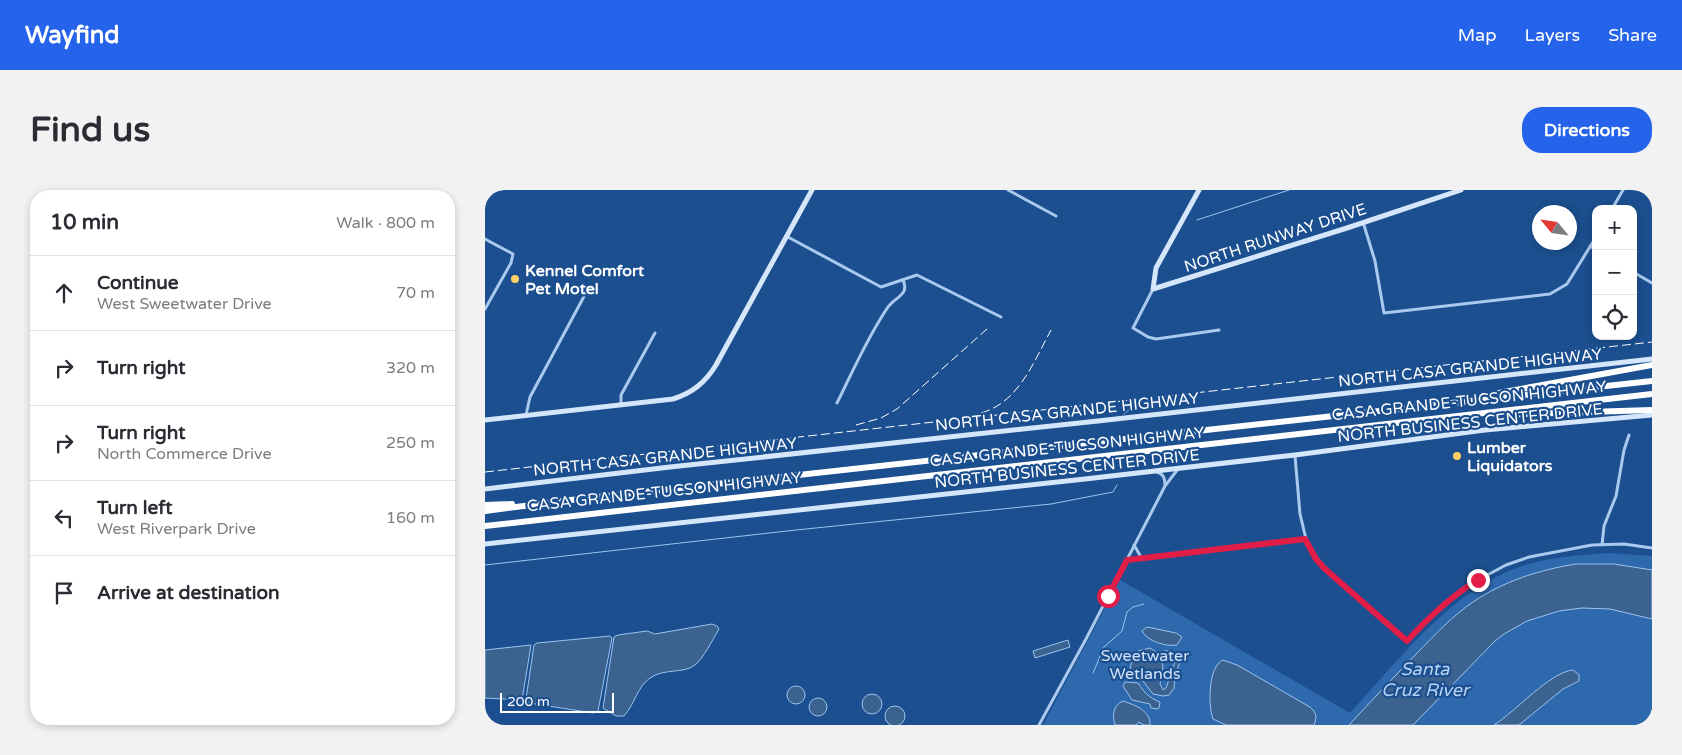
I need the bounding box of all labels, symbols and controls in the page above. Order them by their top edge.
text: Wayfind [25,21,120,50]
text: Map [1458,24,1497,46]
text: Layers [1525,24,1580,46]
text: Share [1608,24,1657,46]
button: Directions [1522,107,1652,153]
text: Find us [30,109,150,151]
street label: NORTH RUNWAY DRIVE [1182,199,1369,277]
north arrow [1532,205,1577,250]
map controls [1592,205,1637,340]
button: + [1592,205,1637,250]
text: 10 min [50,210,119,235]
text: Walk · 800 m [336,213,435,233]
button: − [1592,250,1637,295]
place label: Kennel Comfort Pet Motel [525,261,645,299]
text: Continue [97,272,179,294]
marker: Kennel Comfort Pet Motel [509,273,521,285]
icon: ahead [50,279,78,307]
text: 70 m [396,283,435,303]
text: West Sweetwater Drive [97,294,272,314]
button: locate [1592,295,1637,340]
street label: NORTH CASA GRANDE HIGHWAY [1337,344,1603,392]
icon: right [50,354,78,382]
text: Turn right [97,357,185,379]
text: 320 m [386,358,435,378]
street label: CASA GRANDE-TUCSON HIGHWAY [1331,377,1607,425]
street label: NORTH CASA GRANDE HIGHWAY [934,388,1200,436]
street label: NORTH BUSINESS CENTER DRIVE [1336,399,1604,447]
text: Turn right [97,422,185,444]
street label: CASA GRANDE-TUCSON HIGHWAY [929,423,1205,471]
icon: right [50,429,78,457]
text: 250 m [386,433,435,453]
street label: NORTH CASA GRANDE HIGHWAY [532,433,798,481]
place label: Lumber Liquidators [1467,438,1553,476]
text: North Commerce Drive [97,444,272,464]
street label: NORTH BUSINESS CENTER DRIVE [933,445,1201,493]
marker: Lumber Liquidators [1451,450,1463,462]
street label: CASA GRANDE-TUCSON HIGHWAY [526,468,802,516]
text: Turn left [97,497,173,519]
icon: left [50,504,78,532]
text: 160 m [386,508,435,528]
text: West Riverpark Drive [97,519,256,539]
route end [1467,569,1490,592]
icon: arrive [50,579,78,607]
text: Arrive at destination [97,582,280,604]
route start [1097,585,1120,608]
park label: Sweetwater Wetlands [1101,646,1190,684]
water label: Santa Cruz River [1381,658,1471,701]
scale bar [500,690,614,713]
text: 200 m [507,693,550,710]

